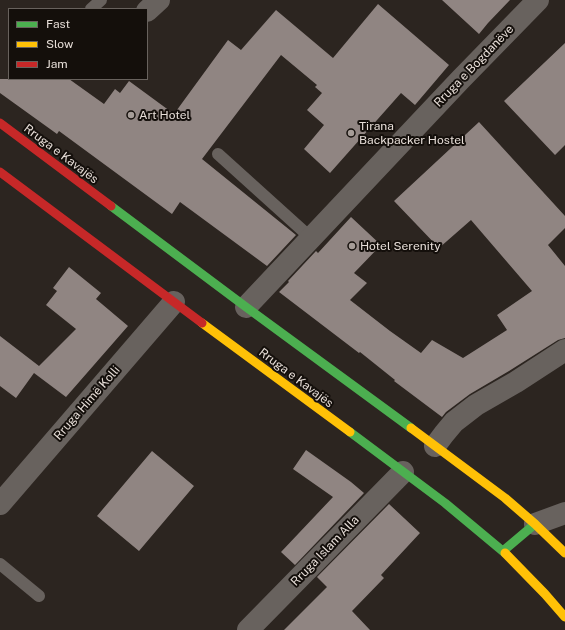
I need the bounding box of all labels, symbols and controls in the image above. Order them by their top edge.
legend [8,8,148,80]
text: Fast [46,17,70,31]
street label: Rruga e Bogdanëve [431,22,517,110]
text: Slow [46,37,73,51]
text: Jam [46,57,68,71]
place label: Art Hotel [139,108,190,122]
marker: Art Hotel [126,110,136,120]
place label: Tirana Backpacker Hostel [359,119,465,147]
street label: Rruga e Kavajës [21,121,101,187]
marker: Tirana Backpacker Hostel [346,128,356,138]
place label: Hotel Serenity [360,239,441,253]
marker: Hotel Serenity [347,241,357,251]
street label: Rruga e Kavajës [256,345,336,411]
street label: Rruga Himë Kolli [51,363,123,443]
street label: Rruga Islam Alla [288,513,362,589]

